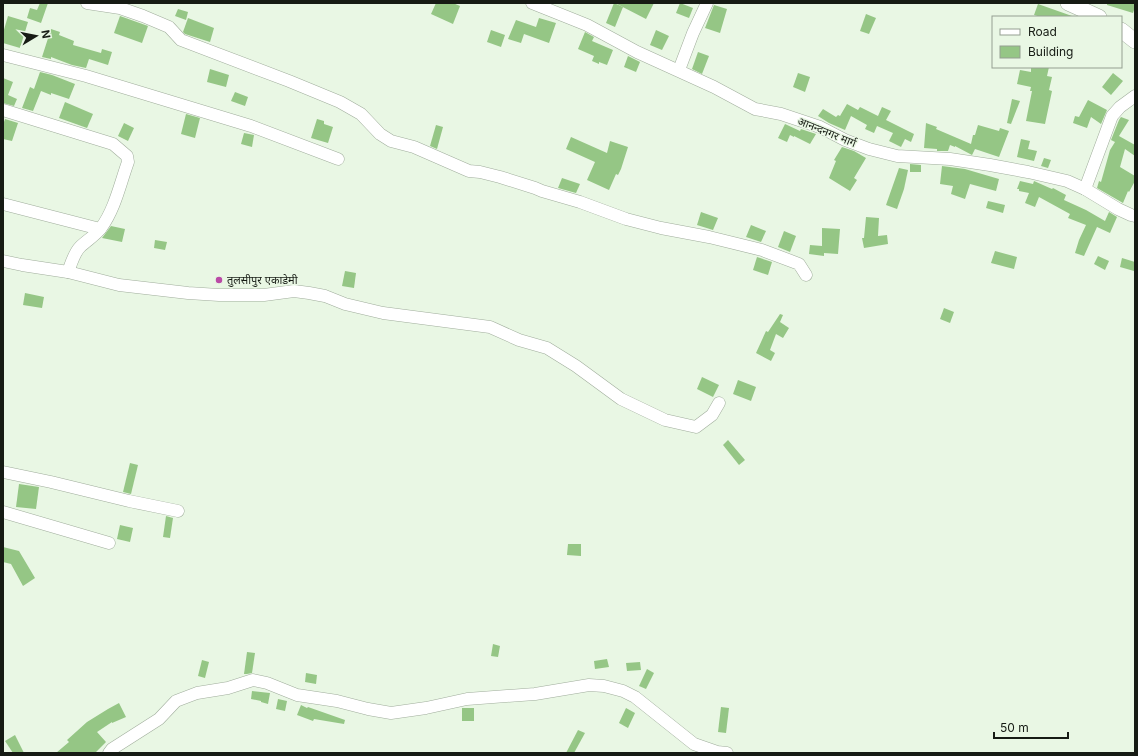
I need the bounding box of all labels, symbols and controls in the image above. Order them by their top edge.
north arrow [16,16,56,56]
legend [992,16,1122,68]
text: Road [1028,24,1057,39]
text: N [38,29,53,40]
text: Building [1028,44,1073,59]
street label: आनन्दनगर मार्ग [796,114,859,150]
place label: तुलसीपुर एकाडेमी [227,273,298,287]
marker: तुलसीपुर एकाडेमी [214,275,224,285]
scale bar [994,714,1068,740]
text: 50 m [1000,720,1029,735]

